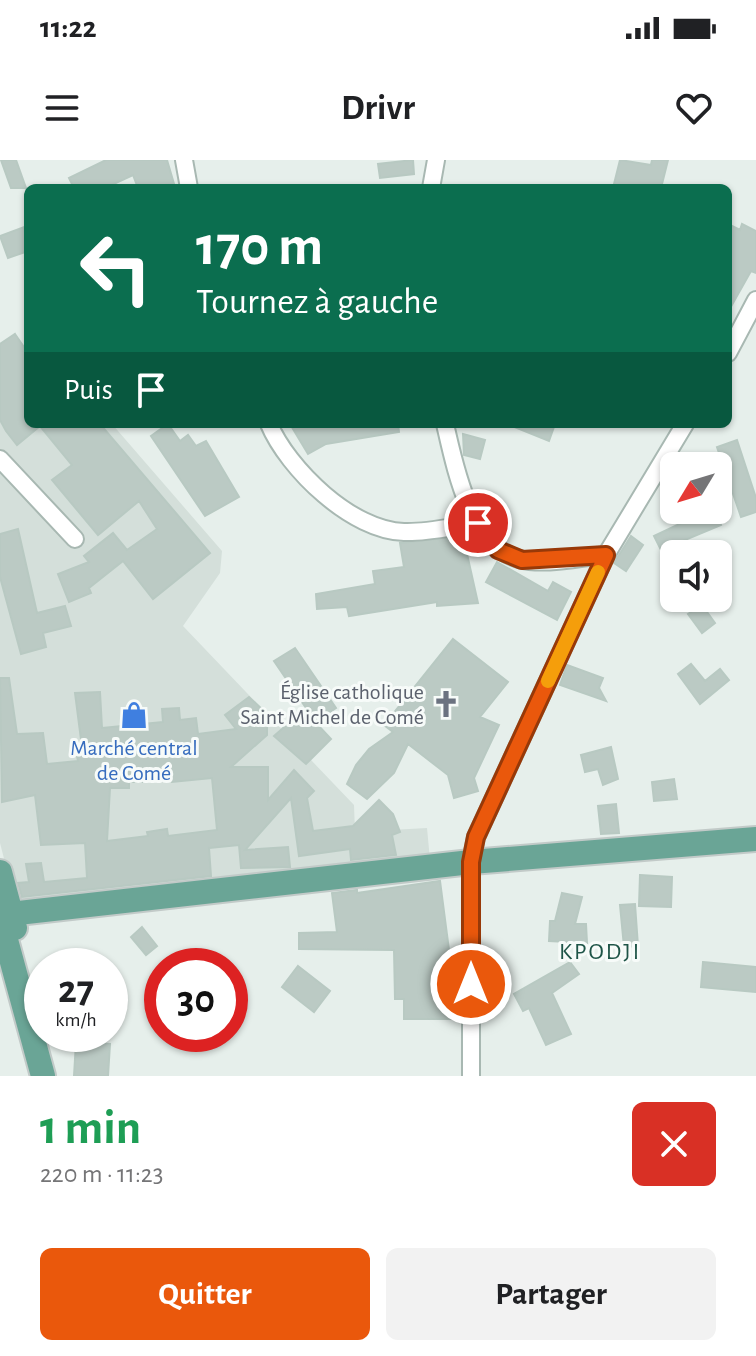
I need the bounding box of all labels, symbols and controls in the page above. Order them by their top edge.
text: 11:22 [40,13,97,43]
icon: menu [40,86,84,130]
icon: heart [672,86,716,130]
text: Drivr [341,90,415,126]
icon: left [64,216,168,320]
text: 170 m [196,219,323,275]
text: Tournez à gauche [196,284,438,320]
icon: arrive [129,368,173,412]
text: Puis [64,375,113,405]
north arrow [660,452,732,524]
map controls [660,452,732,612]
pin [444,489,512,557]
icon: arrive [456,501,500,545]
button: sound [660,540,732,612]
place label: Église catholique Saint Michel de Comé [240,680,424,728]
church icon: Église catholique Saint Michel de Comé [431,689,461,719]
shop icon: Marché central de Comé [119,700,149,730]
place label: Marché central de Comé [70,737,198,784]
district label: KPODJI [559,940,641,964]
position arrow [429,942,513,1026]
speed limit sign: 30 [144,948,248,1052]
text: 27 [58,970,94,1010]
text: km/h [55,1010,97,1030]
button: close [632,1102,716,1186]
text: 1 min [40,1105,141,1153]
text: 220 m · 11:23 [40,1161,163,1187]
button: Quitter [40,1248,370,1340]
button: Partager [386,1248,716,1340]

